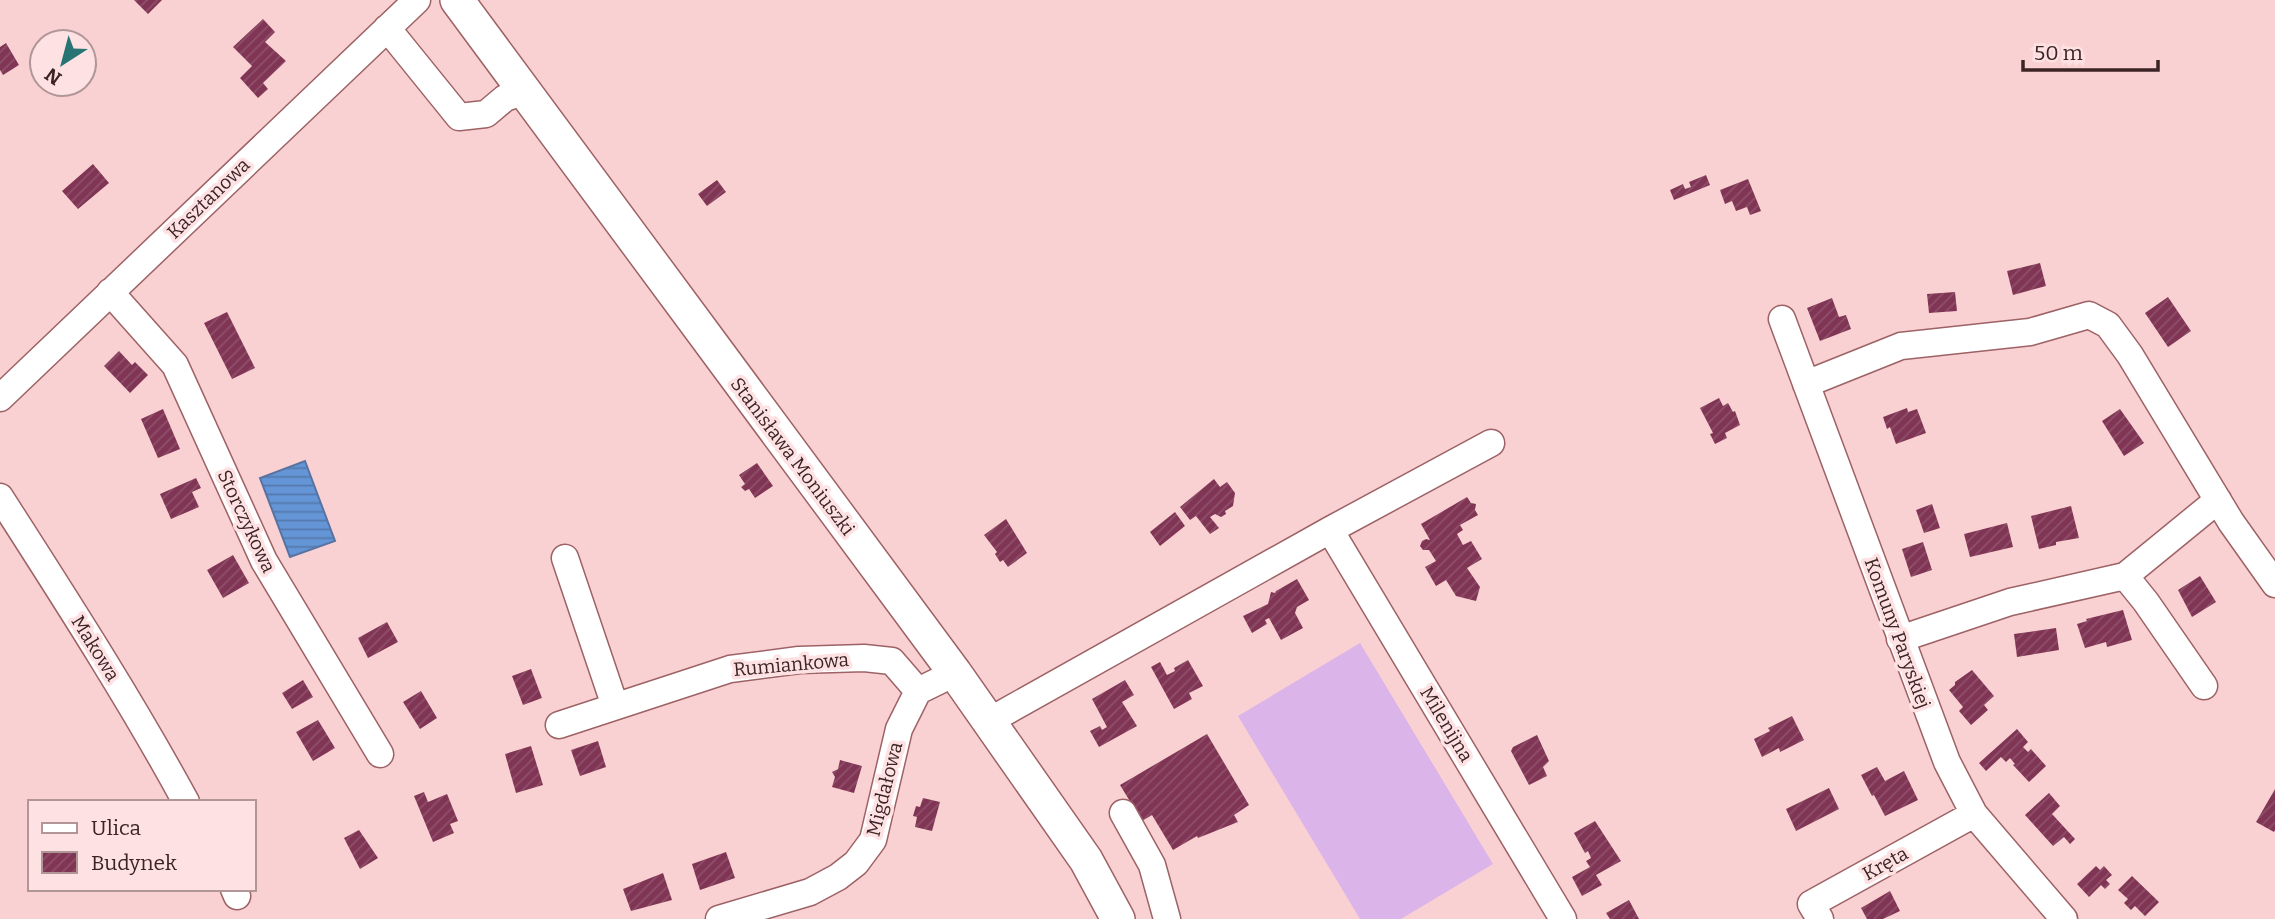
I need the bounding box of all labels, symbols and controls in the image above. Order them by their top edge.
north arrow [28,28,98,98]
scale bar [2023,28,2158,72]
text: 50 m [2034,40,2083,66]
text: N [40,63,66,90]
street label: Kasztanowa [162,153,255,244]
street label: Stanisława Moniuszki [726,373,860,540]
street label: Storczykowa [213,466,281,577]
street label: Komuny Paryskiej [1860,555,1935,712]
street label: Makowa [67,611,125,686]
street label: Rumiankowa [732,648,850,681]
street label: Milenijna [1415,682,1478,767]
street label: Migdałowa [862,739,907,839]
legend [28,800,256,891]
text: Ulica [91,815,141,841]
street label: Kręta [1858,841,1913,885]
text: Budynek [91,850,177,876]

